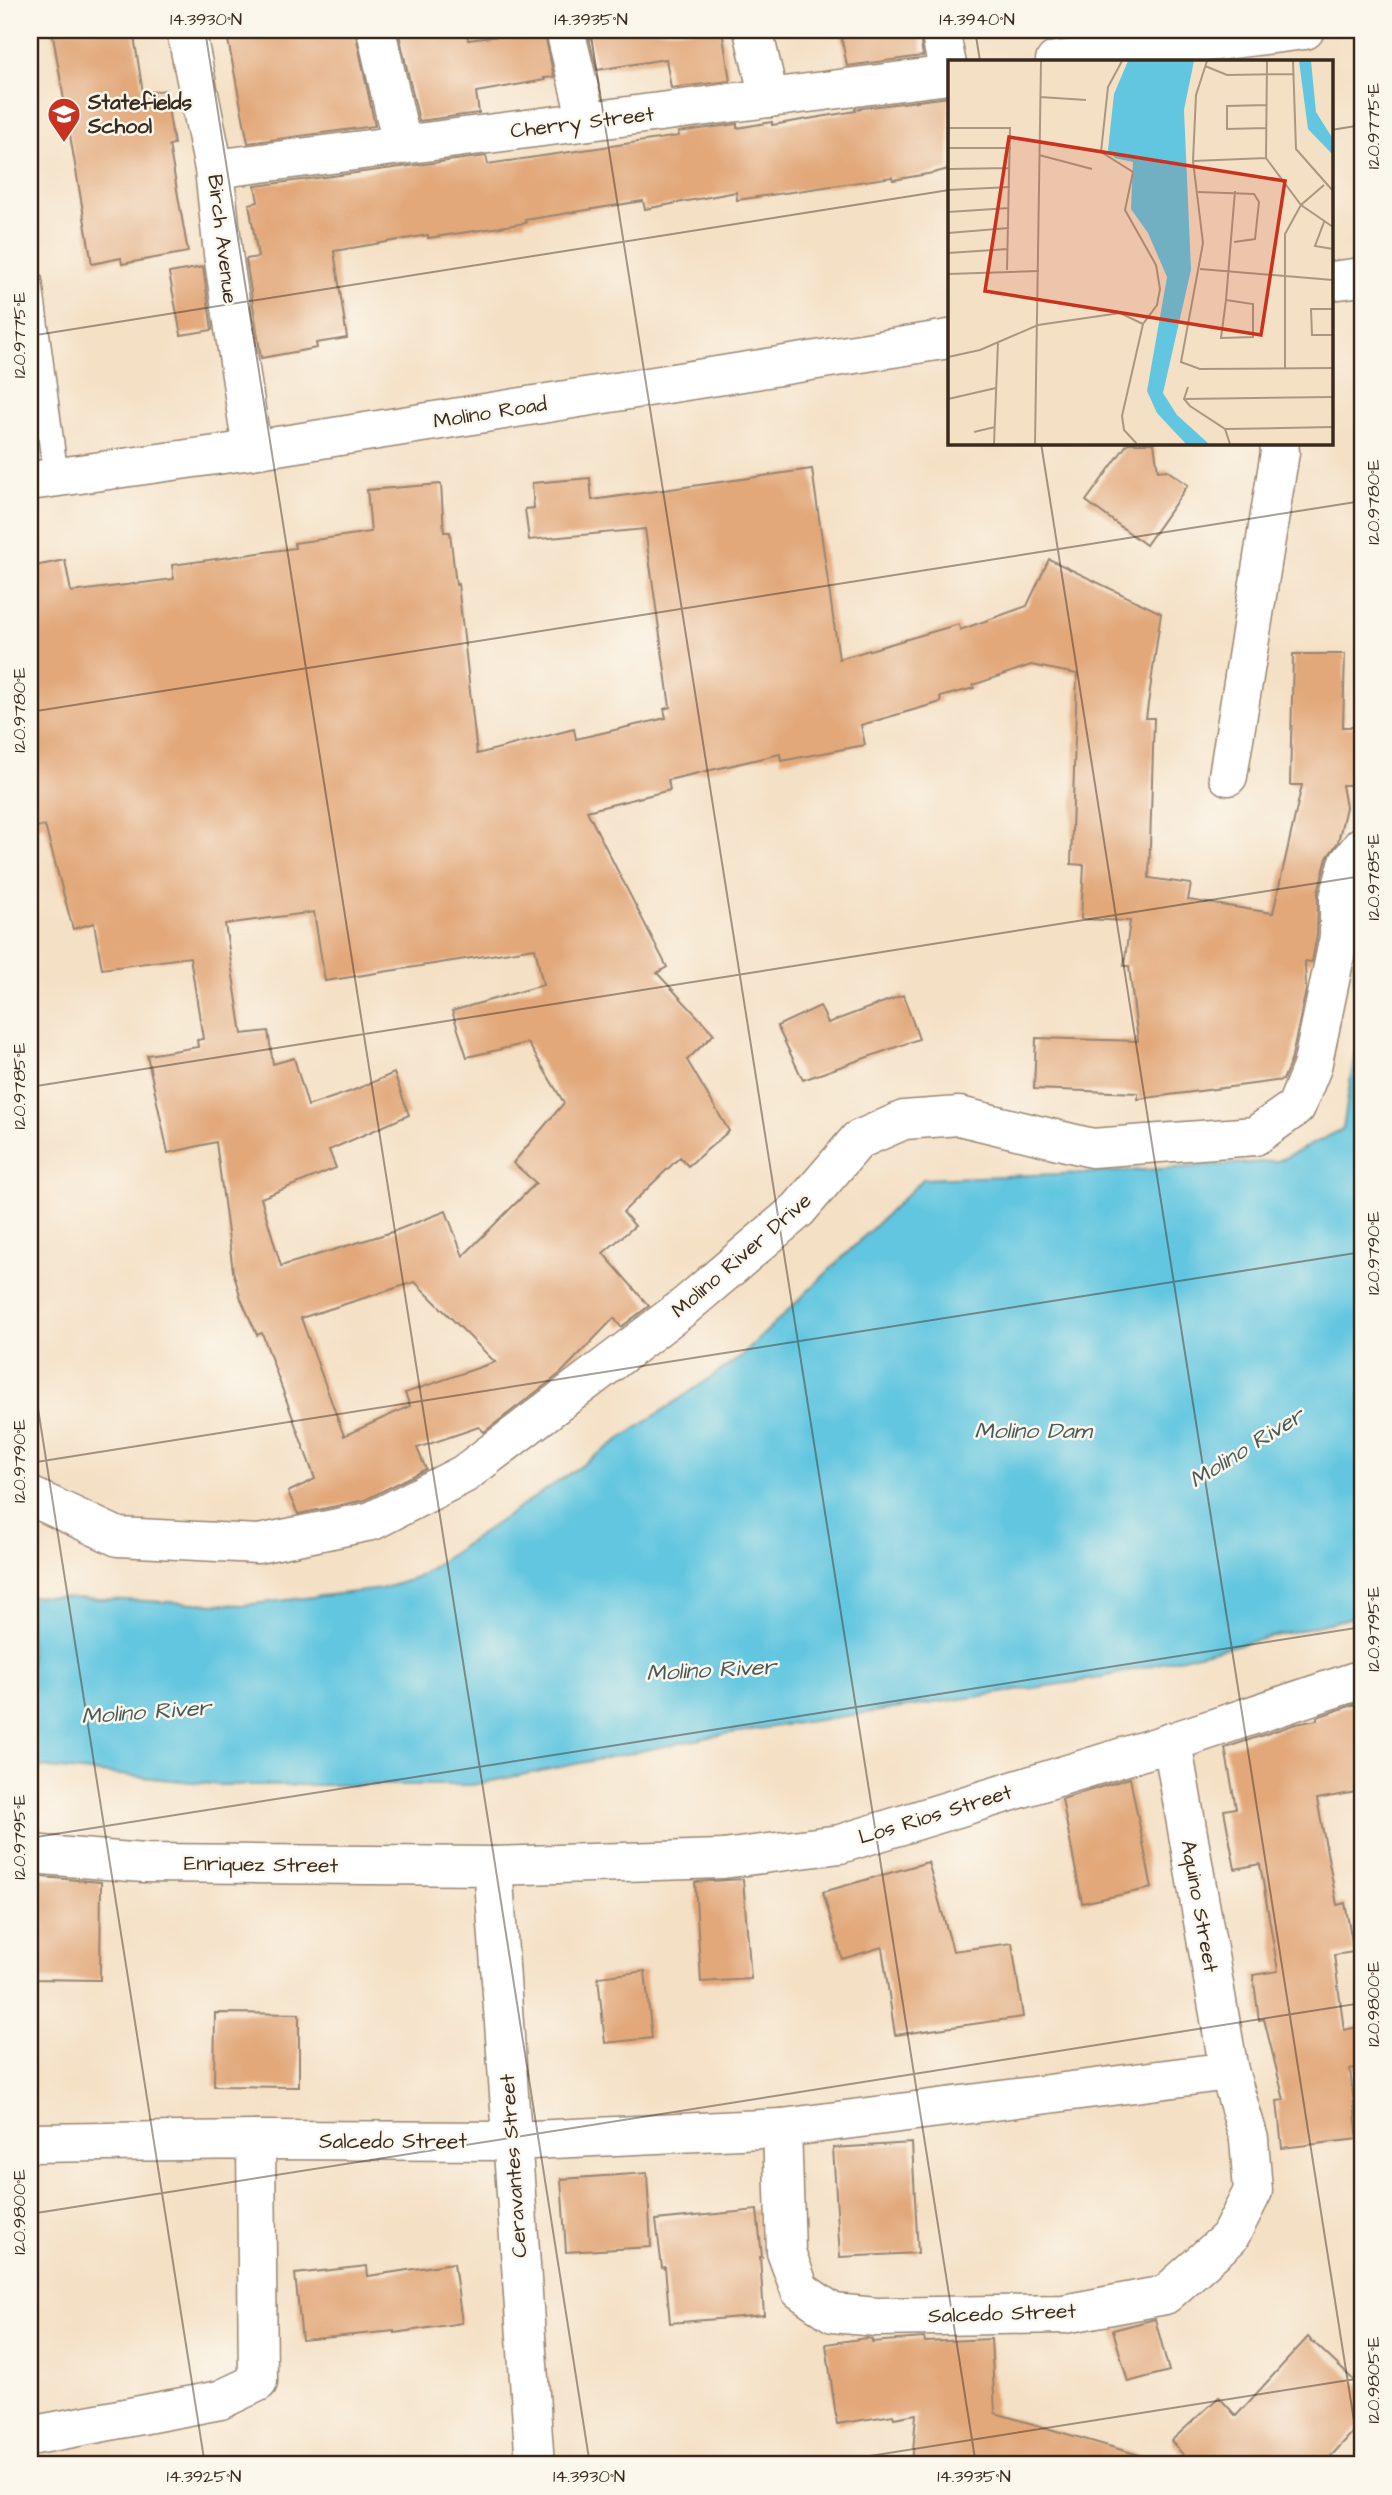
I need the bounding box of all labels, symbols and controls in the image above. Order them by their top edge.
text: 14.3930°N [170,7,242,32]
text: 14.3935°N [554,7,628,32]
text: 14.3940°N [939,7,1015,32]
inset map [948,60,1332,444]
text: 120.9775°E [1361,83,1386,169]
place label: Statefields School [87,88,193,141]
school or university icon: Statefields School [45,95,83,144]
street label: Cherry Street [509,99,656,148]
street label: Birch Avenue [200,173,245,305]
text: 120.9775°E [7,292,32,378]
street label: Molino Road [431,389,549,436]
text: 120.9780°E [1361,459,1386,545]
text: 120.9780°E [7,667,32,753]
text: 120.9785°E [1361,833,1386,920]
text: 120.9785°E [7,1042,32,1129]
street label: Molino River Drive [665,1186,818,1325]
text: 120.9790°E [1361,1211,1386,1295]
water label: Molino River [1183,1399,1312,1496]
water label: Molino Dam [974,1415,1094,1447]
text: 120.9790°E [7,1419,32,1503]
text: 120.9795°E [1361,1586,1386,1672]
water label: Molino River [645,1651,779,1689]
water label: Molino River [80,1691,214,1732]
street label: Los Rios Street [855,1777,1016,1852]
text: 120.9795°E [7,1794,32,1880]
street label: Aquino Street [1174,1838,1225,1975]
street label: Enriquez Street [184,1849,339,1880]
text: 120.9800°E [1361,1961,1386,2047]
street label: Ceravantes Street [493,2073,534,2259]
street label: Salcedo Street [319,2127,467,2156]
text: 120.9800°E [7,2169,32,2255]
street label: Salcedo Street [928,2296,1077,2331]
text: 120.9805°E [1361,2336,1386,2424]
text: 14.3925°N [167,2464,241,2489]
text: 14.3930°N [553,2464,625,2489]
text: 14.3935°N [937,2464,1011,2489]

